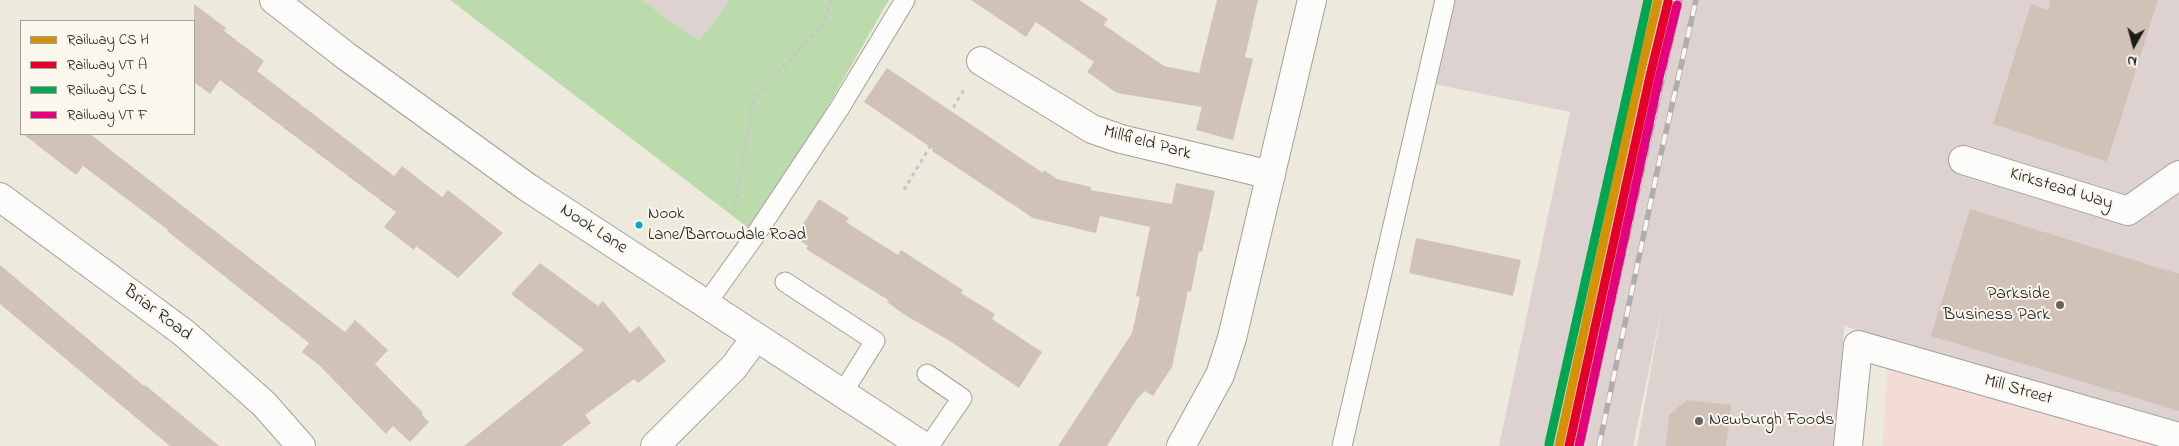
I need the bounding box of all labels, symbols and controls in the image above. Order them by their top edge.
legend [20,20,195,135]
north arrow [2109,20,2159,70]
text: Railway CS H [67,29,149,51]
text: N [2126,49,2138,71]
text: Railway VT A [67,54,147,76]
text: Railway CS L [67,79,146,101]
text: Railway VT F [67,104,148,126]
street label: Millfield Park [1101,122,1193,166]
street label: Kirkstead Way [2007,164,2115,216]
street label: Nook Lane [555,200,631,260]
place label: Nook Lane/Barrowdale Road [648,205,806,245]
marker: Nook Lane/Barrowdale Road [634,220,644,230]
street label: Briar Road [119,281,195,347]
place label: Parkside Business Park [1943,284,2050,326]
marker: Parkside Business Park [2054,299,2066,311]
street label: Mill Street [1981,371,2055,411]
place label: Newburgh Foods [1709,410,1834,432]
marker: Newburgh Foods [1693,415,1705,427]

